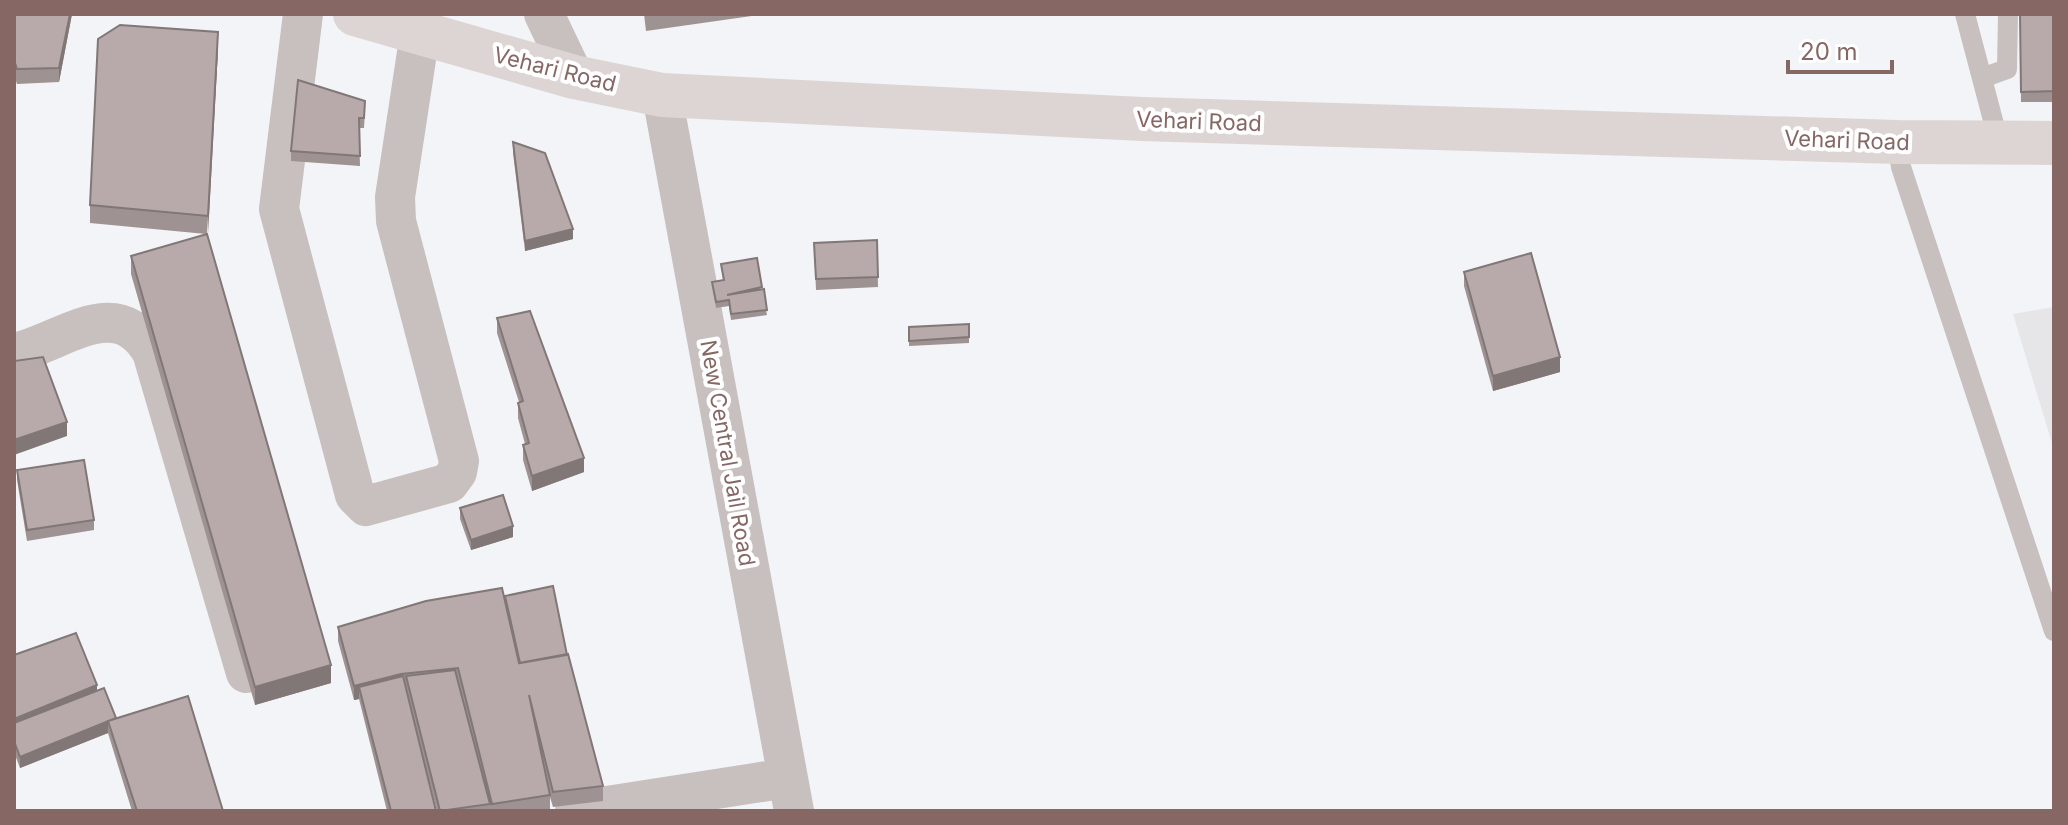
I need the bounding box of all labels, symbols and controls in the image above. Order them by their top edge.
scale bar [1788,24,1892,74]
text: 20 m [1800,37,1858,66]
street label: Vehari Road [491,41,619,97]
street label: Vehari Road [1136,106,1262,136]
street label: Vehari Road [1784,125,1910,155]
street label: New Central Jail Road [695,338,761,568]

